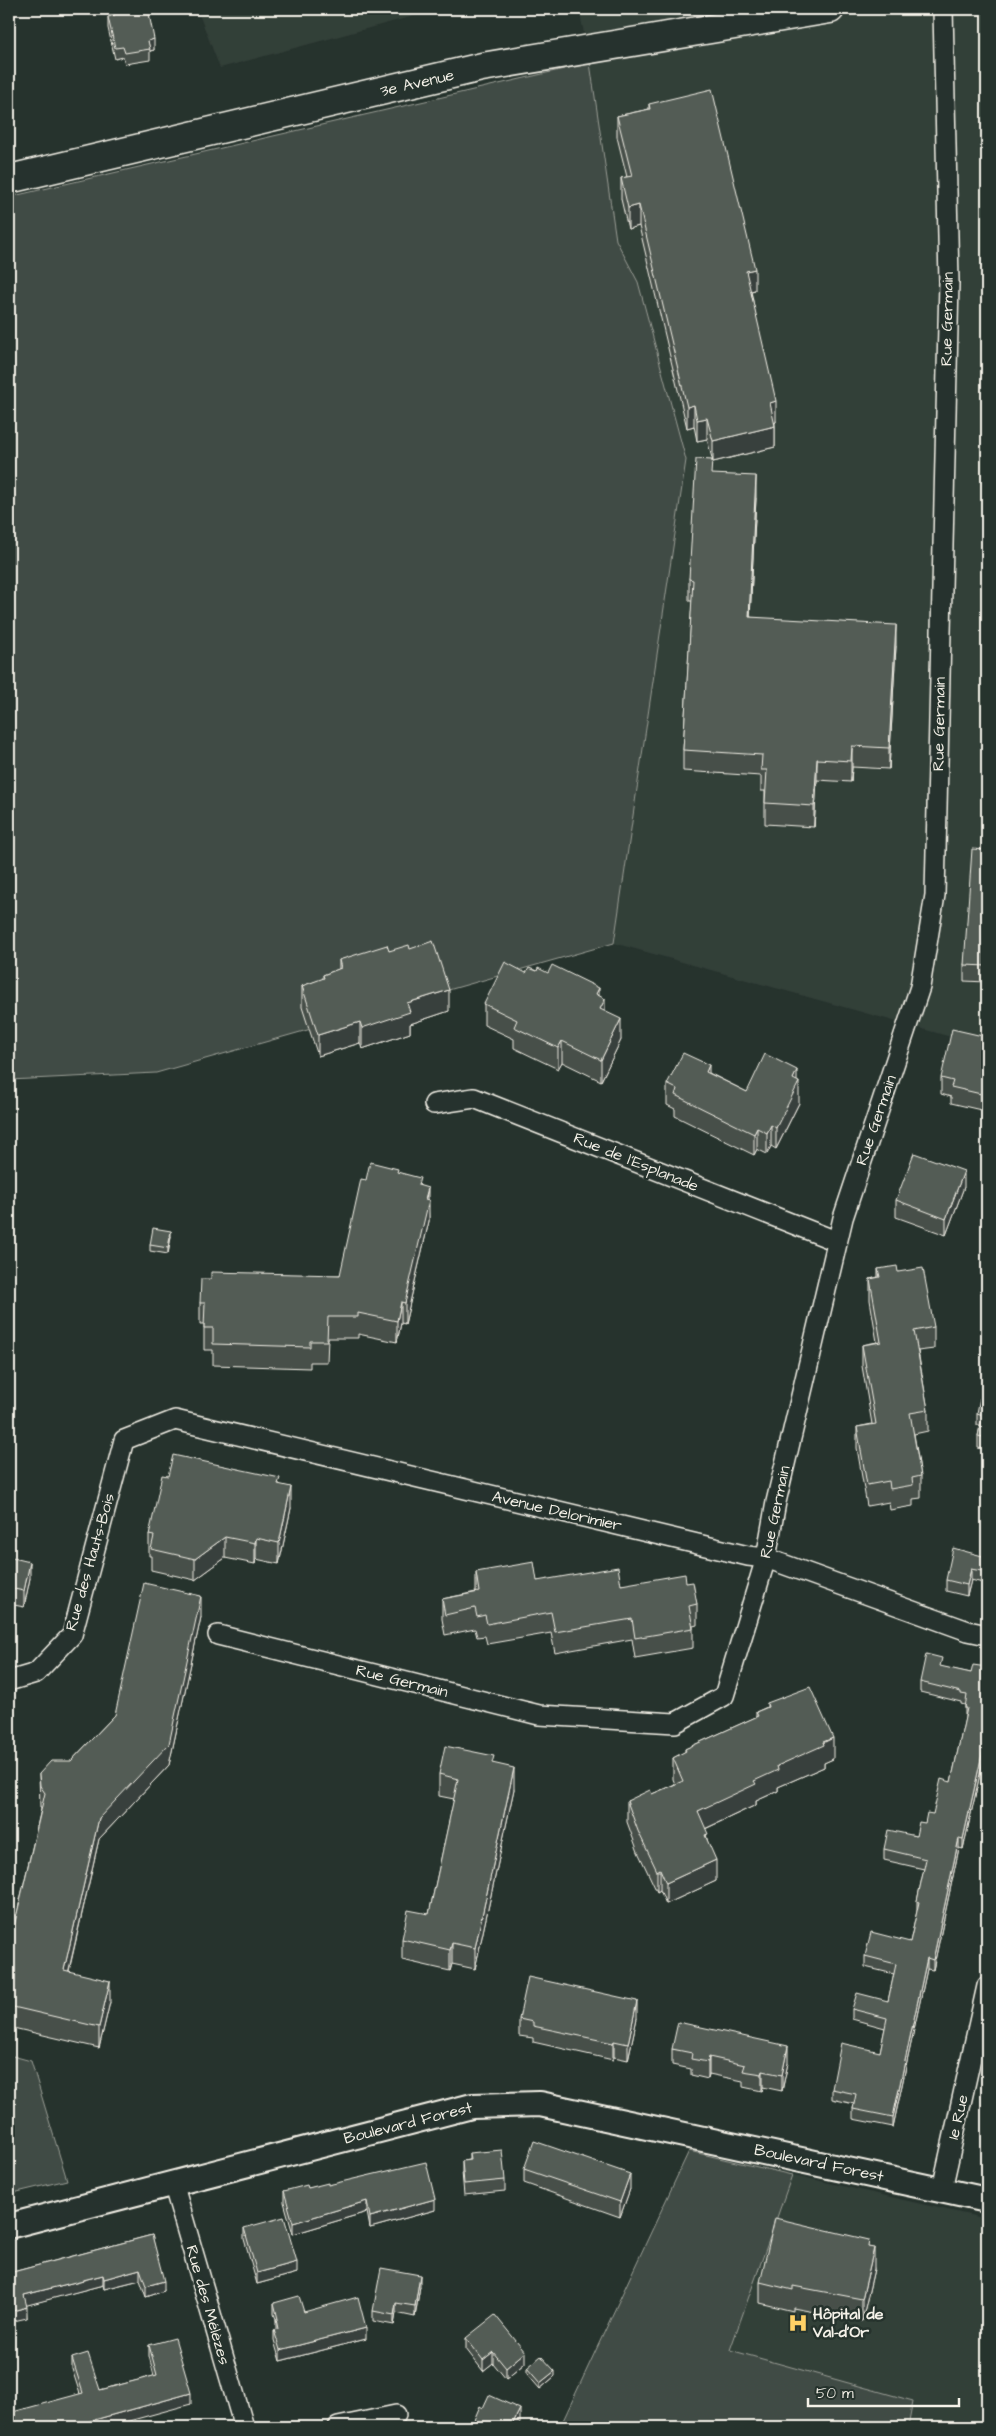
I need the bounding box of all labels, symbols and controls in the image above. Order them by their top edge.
street label: 3e Avenue [378,64,456,102]
street label: Rue Germain [935,272,959,366]
street label: Rue Germain [927,677,951,771]
street label: Rue Germain [850,1072,902,1168]
street label: Rue de l'Esplanade [570,1127,702,1197]
street label: Rue Germain [754,1464,796,1560]
street label: Avenue Delorimier [490,1485,624,1537]
street label: Rue des Hauts-Bois [60,1491,120,1633]
street label: Rue Germain [354,1659,450,1703]
street label: 1e Rue [942,2092,974,2142]
street label: Boulevard Forest [341,2096,475,2150]
street label: Boulevard Forest [752,2139,886,2188]
street label: Rue des Mélèzes [180,2243,236,2367]
place label: Hôpital de Val-d’Or [812,2303,884,2343]
hospital icon: Hôpital de Val-d’Or [787,2312,809,2334]
scale bar [808,2376,960,2408]
text: 50 m [816,2383,854,2404]

